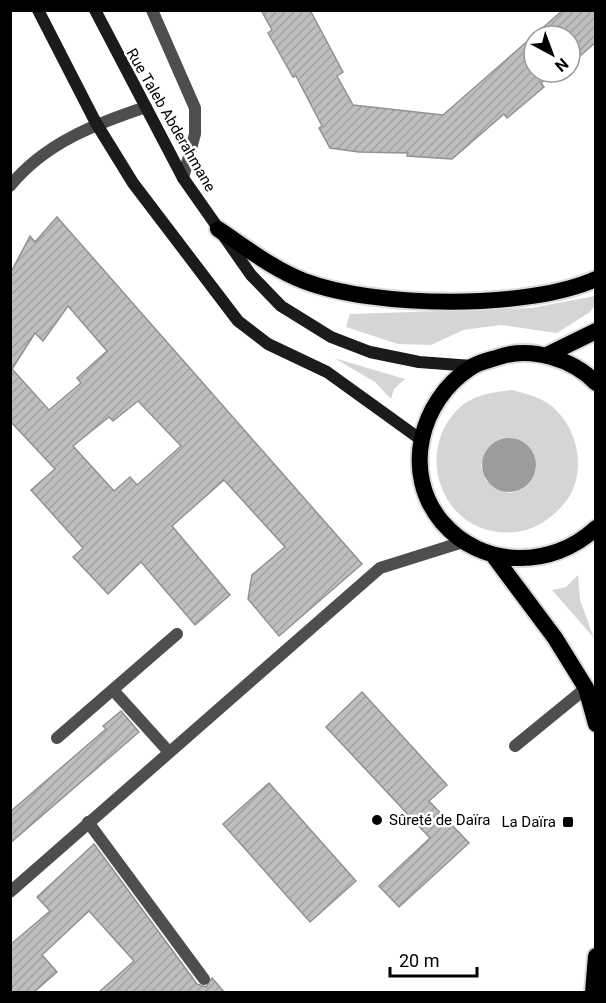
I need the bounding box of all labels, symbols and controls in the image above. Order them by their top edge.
north arrow [522,24,582,84]
street label: Rue Taleb Abderahmane [123,45,219,195]
text: N [551,54,572,76]
place label: Sûreté de Daïra [389,811,490,829]
marker: Sûreté de Daïra [370,813,384,827]
place label: La Daïra [501,813,556,831]
marker: La Daïra [561,815,575,829]
scale bar [390,940,477,978]
text: 20 m [399,950,439,971]

